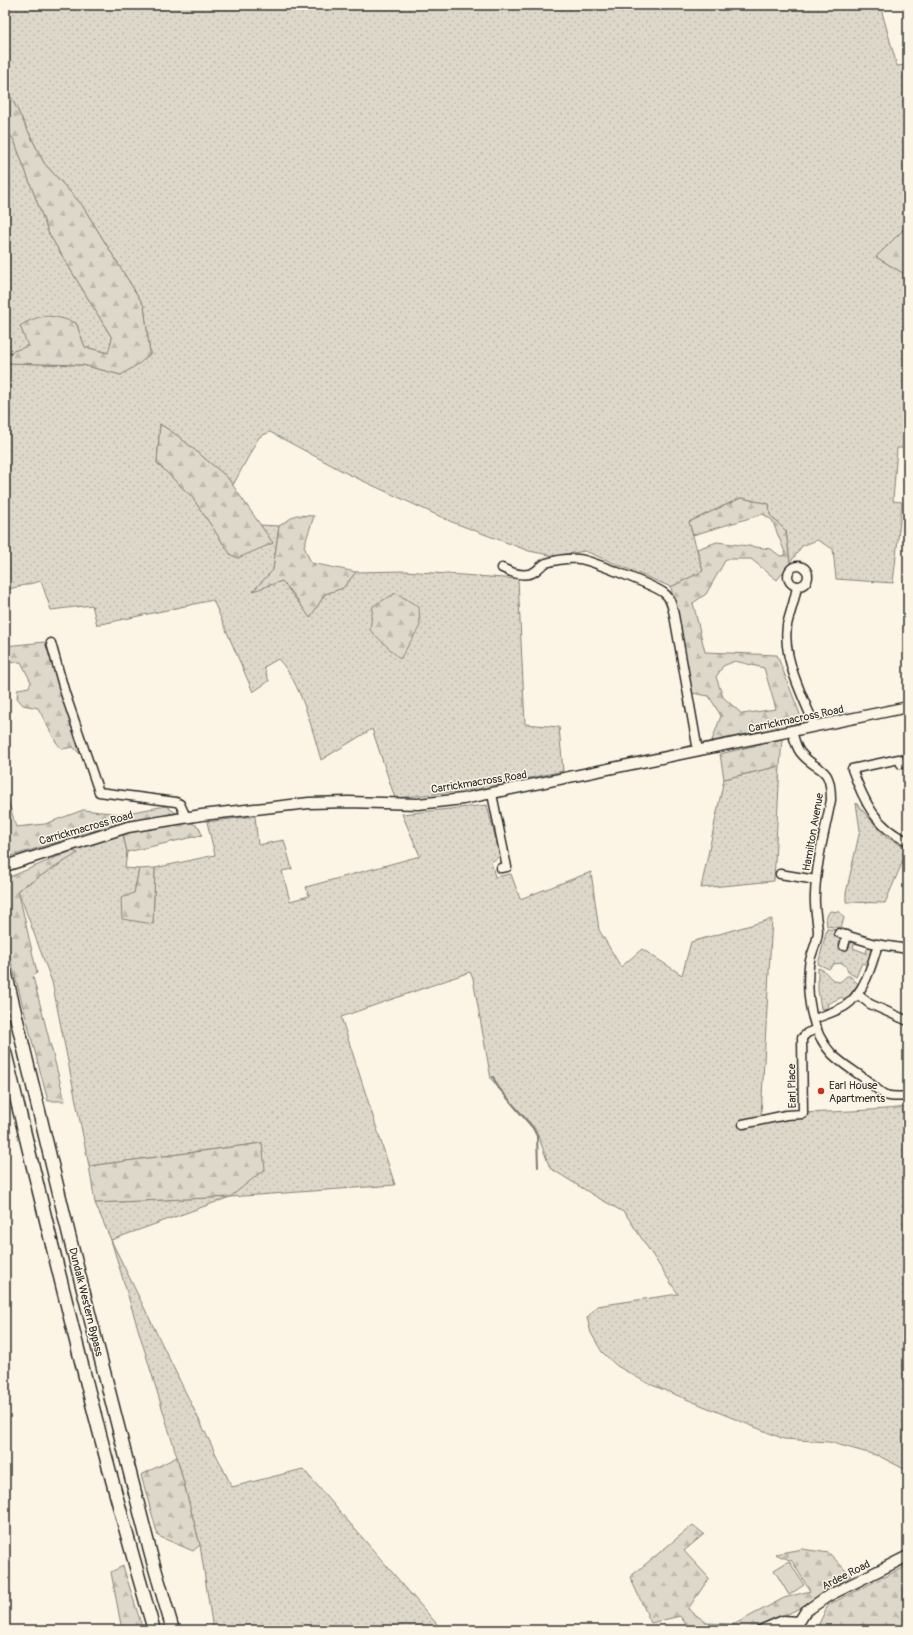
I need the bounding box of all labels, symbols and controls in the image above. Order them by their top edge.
street label: Carrickmacross Road [747,703,845,735]
street label: Carrickmacross Road [430,768,528,796]
street label: Hamilton Avenue [800,791,826,872]
street label: Carrickmacross Road [38,808,134,848]
street label: Earl Place [785,1063,799,1108]
place label: Earl House Apartments [829,1079,885,1105]
marker: Earl House Apartments [816,1086,826,1096]
street label: Dundalk Western Bypass [66,1246,106,1358]
street label: Ardee Road [820,1557,872,1593]

